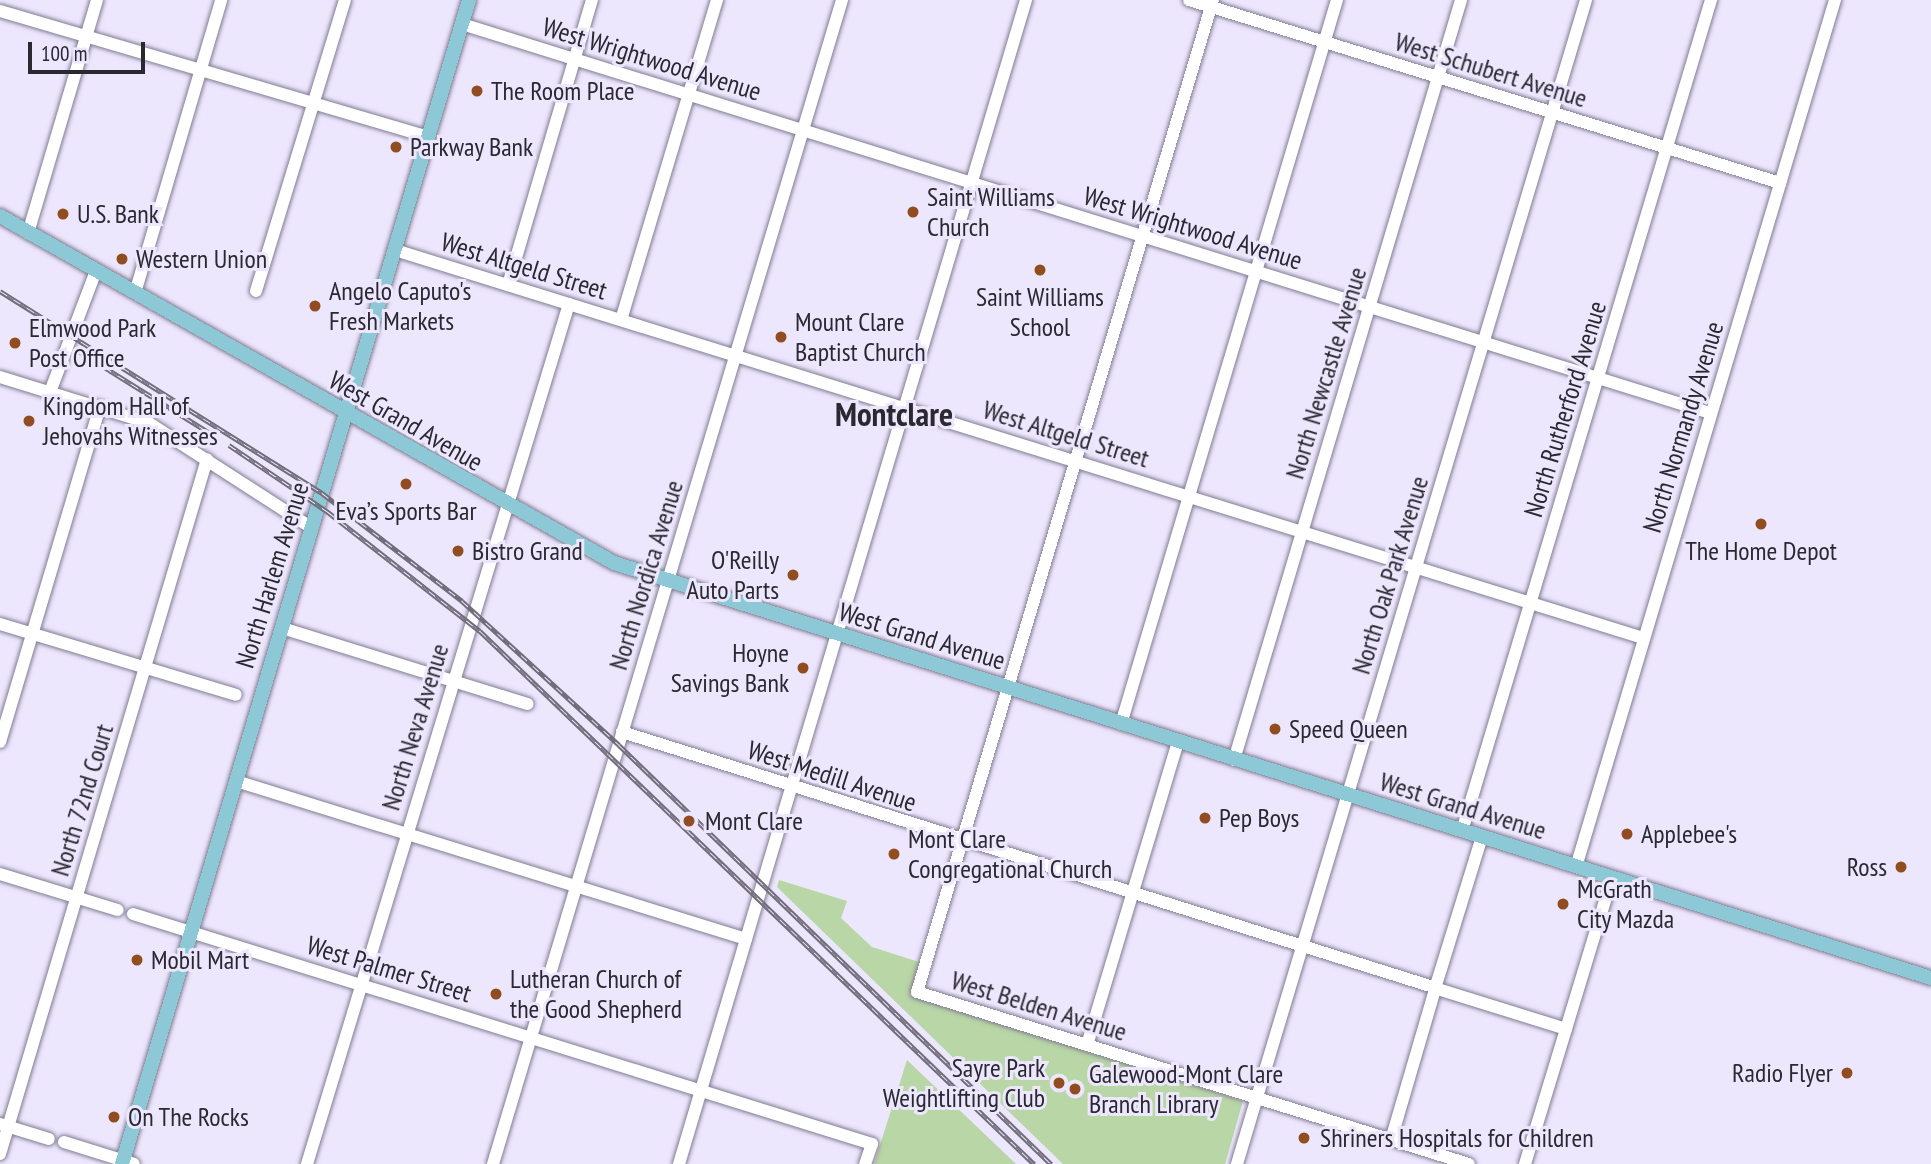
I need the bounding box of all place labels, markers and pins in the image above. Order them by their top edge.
place label: The Room Place [491,75,634,107]
marker: The Room Place [469,83,485,99]
place label: Parkway Bank [410,131,534,163]
marker: Parkway Bank [388,139,404,155]
place label: Saint Williams Church [927,181,1055,242]
place label: U.S. Bank [77,198,161,230]
marker: Saint Williams Church [905,204,921,220]
marker: U.S. Bank [55,206,71,222]
place label: Western Union [136,243,267,275]
marker: Western Union [114,251,130,267]
marker: Saint Williams School [1032,262,1048,278]
place label: Angelo Caputo's Fresh Markets [329,275,471,336]
place label: Saint Williams School [976,281,1104,342]
marker: Angelo Caputo's Fresh Markets [307,298,323,314]
place label: Mount Clare Baptist Church [795,306,926,368]
place label: Elmwood Park Post Office [29,312,156,374]
marker: Mount Clare Baptist Church [773,329,789,345]
marker: Elmwood Park Post Office [7,335,23,351]
place label: Kingdom Hall of Jehovahs Witnesses [43,390,218,452]
marker: Kingdom Hall of Jehovahs Witnesses [21,413,37,429]
marker: Eva’s Sports Bar [398,476,414,492]
place label: Eva’s Sports Bar [335,495,477,527]
marker: The Home Depot [1753,516,1769,532]
place label: Bistro Grand [472,535,583,567]
place label: The Home Depot [1685,535,1837,567]
marker: Bistro Grand [450,543,466,559]
place label: O'Reilly Auto Parts [687,544,779,606]
marker: O'Reilly Auto Parts [785,567,801,583]
place label: Hoyne Savings Bank [671,637,789,698]
marker: Hoyne Savings Bank [795,660,811,676]
place label: Speed Queen [1289,713,1408,745]
marker: Speed Queen [1267,721,1283,737]
place label: Pep Boys [1219,802,1299,834]
place label: Mont Clare [705,805,803,837]
marker: Pep Boys [1197,810,1213,826]
marker: Mont Clare [679,811,699,831]
place label: Applebee's [1641,818,1737,850]
place label: Mont Clare Congregational Church [908,823,1112,884]
marker: Applebee's [1619,826,1635,842]
marker: Mont Clare Congregational Church [886,846,902,862]
place label: Ross [1847,851,1887,883]
marker: Ross [1893,859,1909,875]
place label: McGrath City Mazda [1577,873,1675,934]
marker: McGrath City Mazda [1555,896,1571,912]
place label: Mobil Mart [151,944,249,976]
marker: Mobil Mart [129,952,145,968]
place label: Lutheran Church of the Good Shepherd [510,963,682,1024]
marker: Lutheran Church of the Good Shepherd [488,986,504,1002]
place label: Sayre Park Weightlifting Club [883,1052,1045,1114]
place label: Radio Flyer [1732,1057,1833,1089]
place label: Galewood-Mont Clare Branch Library [1089,1058,1283,1120]
marker: Radio Flyer [1839,1065,1855,1081]
marker: Sayre Park Weightlifting Club [1051,1075,1067,1091]
marker: Galewood-Mont Clare Branch Library [1067,1081,1083,1097]
place label: On The Rocks [128,1101,249,1133]
marker: On The Rocks [106,1109,122,1125]
place label: Shriners Hospitals for Children [1320,1122,1594,1154]
marker: Shriners Hospitals for Children [1294,1128,1314,1148]

